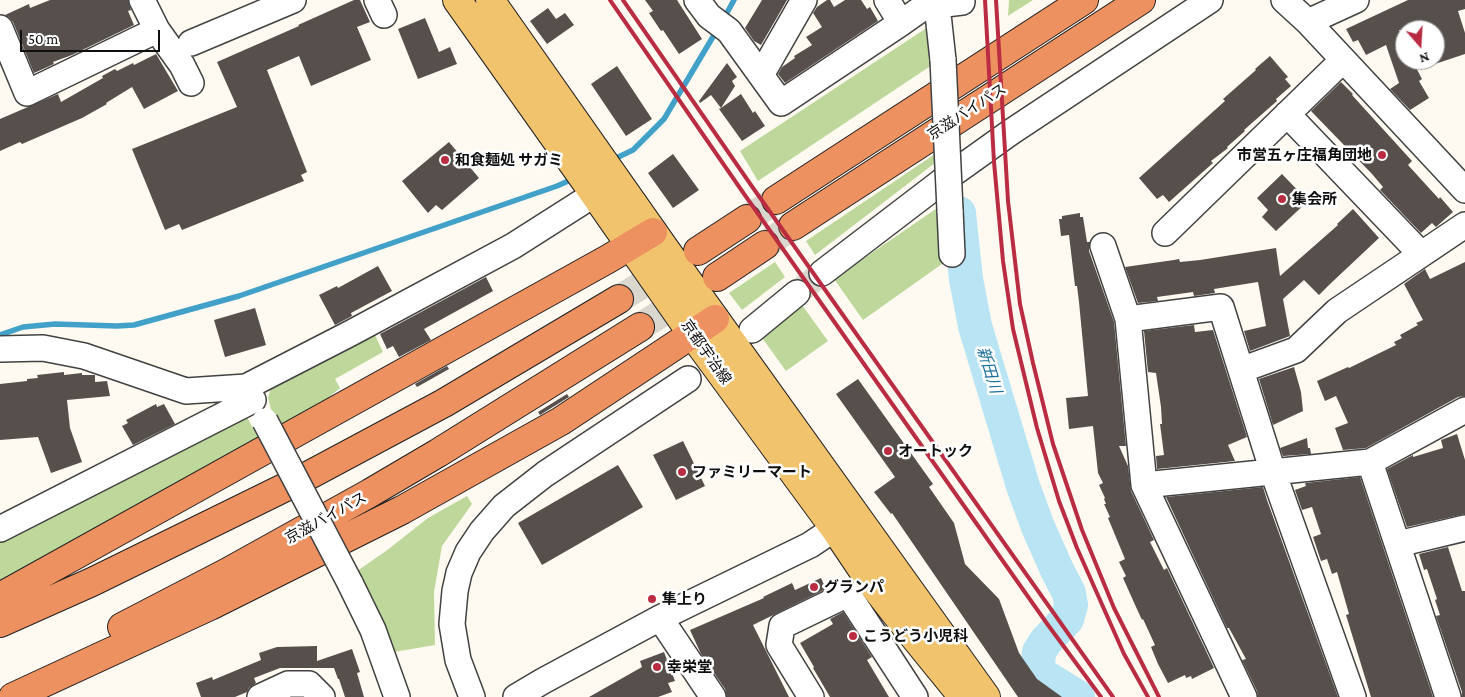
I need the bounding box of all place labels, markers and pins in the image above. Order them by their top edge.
place label: 市営五ヶ庄福角団地 [1237,146,1372,164]
marker: 市営五ヶ庄福角団地 [1376,149,1388,161]
place label: 和食麺処 サガミ [455,151,563,169]
marker: 和食麺処 サガミ [439,154,451,166]
place label: 集会所 [1292,190,1337,208]
marker: 集会所 [1276,193,1288,205]
place label: オートック [898,442,973,460]
marker: オートック [882,445,894,457]
place label: ファミリーマート [692,463,812,481]
marker: ファミリーマート [676,466,688,478]
place label: グランパ [824,578,884,596]
marker: グランパ [808,581,820,593]
place label: 隼上り [662,590,707,608]
marker: 隼上り [646,593,658,605]
place label: こうどう小児科 [863,627,968,645]
marker: こうどう小児科 [847,630,859,642]
place label: 幸栄堂 [667,658,712,676]
marker: 幸栄堂 [651,661,663,673]

